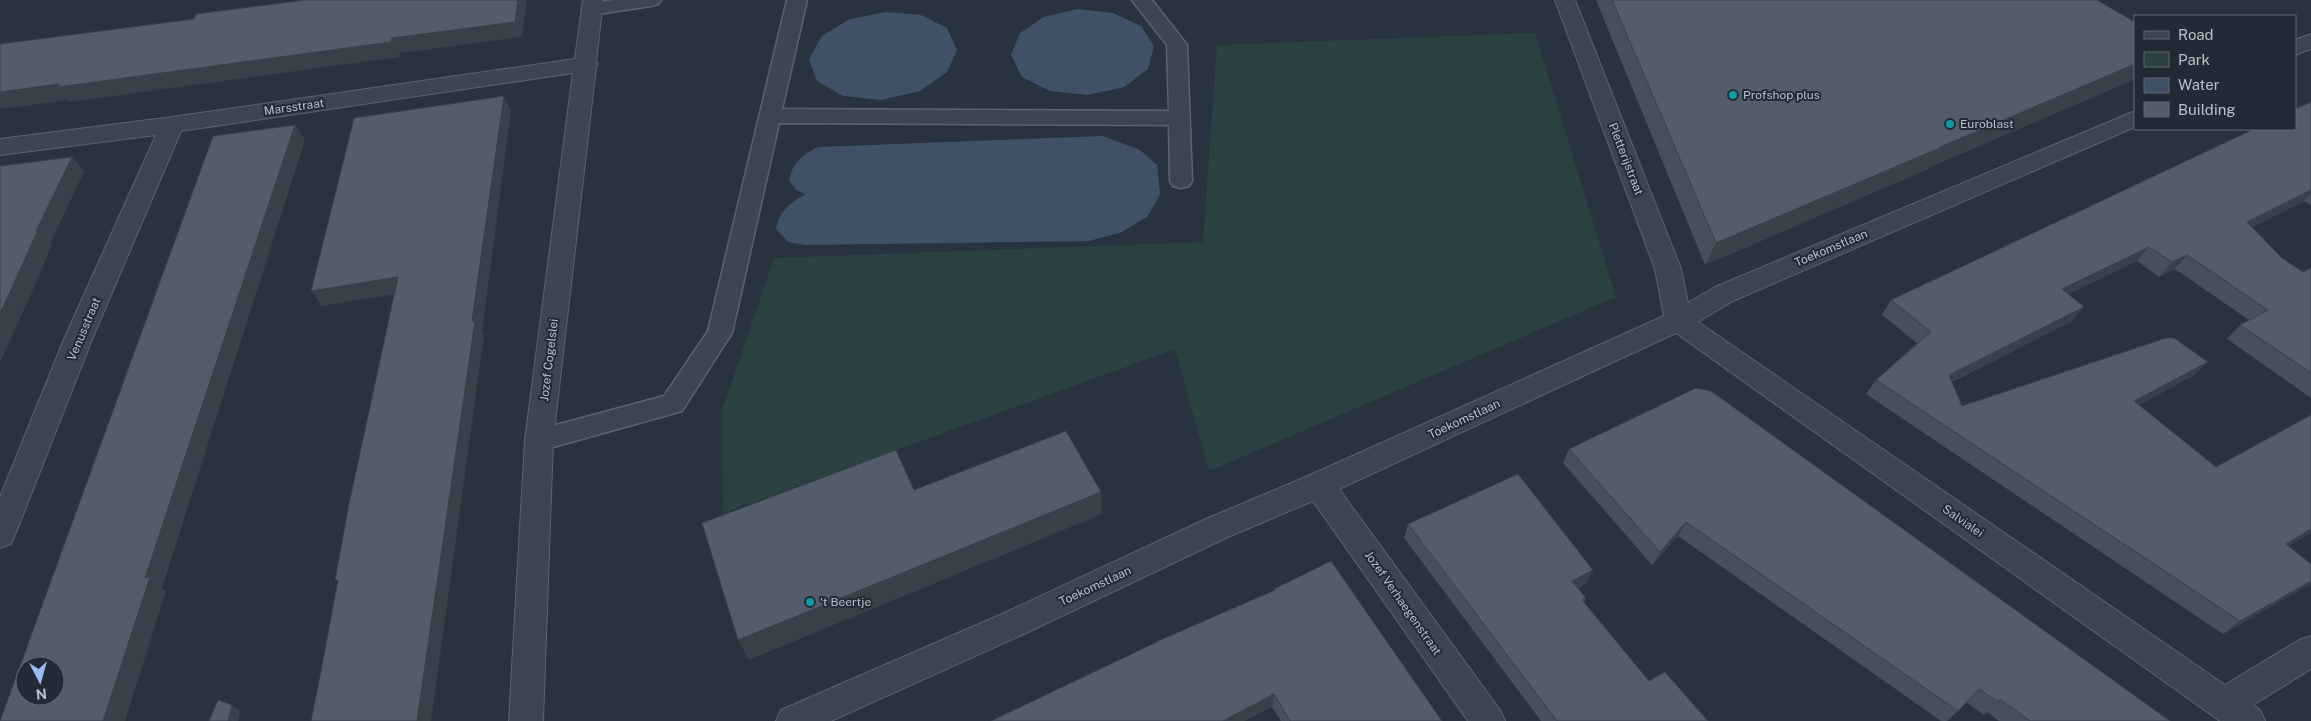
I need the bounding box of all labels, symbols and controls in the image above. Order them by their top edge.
legend [2134,15,2296,130]
text: Road [2178,26,2214,43]
text: Park [2178,51,2210,68]
text: Water [2178,76,2220,93]
place label: Profshop plus [1743,88,1820,102]
marker: Profshop plus [1727,89,1739,101]
street label: Marsstraat [263,96,325,118]
text: Building [2178,101,2236,118]
place label: Euroblast [1960,117,2014,131]
marker: Euroblast [1944,118,1956,130]
street label: Pletterijstraat [1606,121,1646,197]
street label: Toekomstlaan [1792,226,1870,270]
street label: Venusstraat [64,295,104,363]
street label: Jozef Cogelslei [537,318,561,402]
street label: Toekomstlaan [1426,396,1502,442]
street label: Salvialei [1940,502,1986,540]
street label: Jozef Verhaegenstraat [1362,548,1444,658]
street label: Toekomstlaan [1057,563,1133,609]
place label: 't Beertje [820,595,872,609]
marker: 't Beertje [804,596,816,608]
north arrow [15,656,65,706]
text: N [35,685,48,702]

